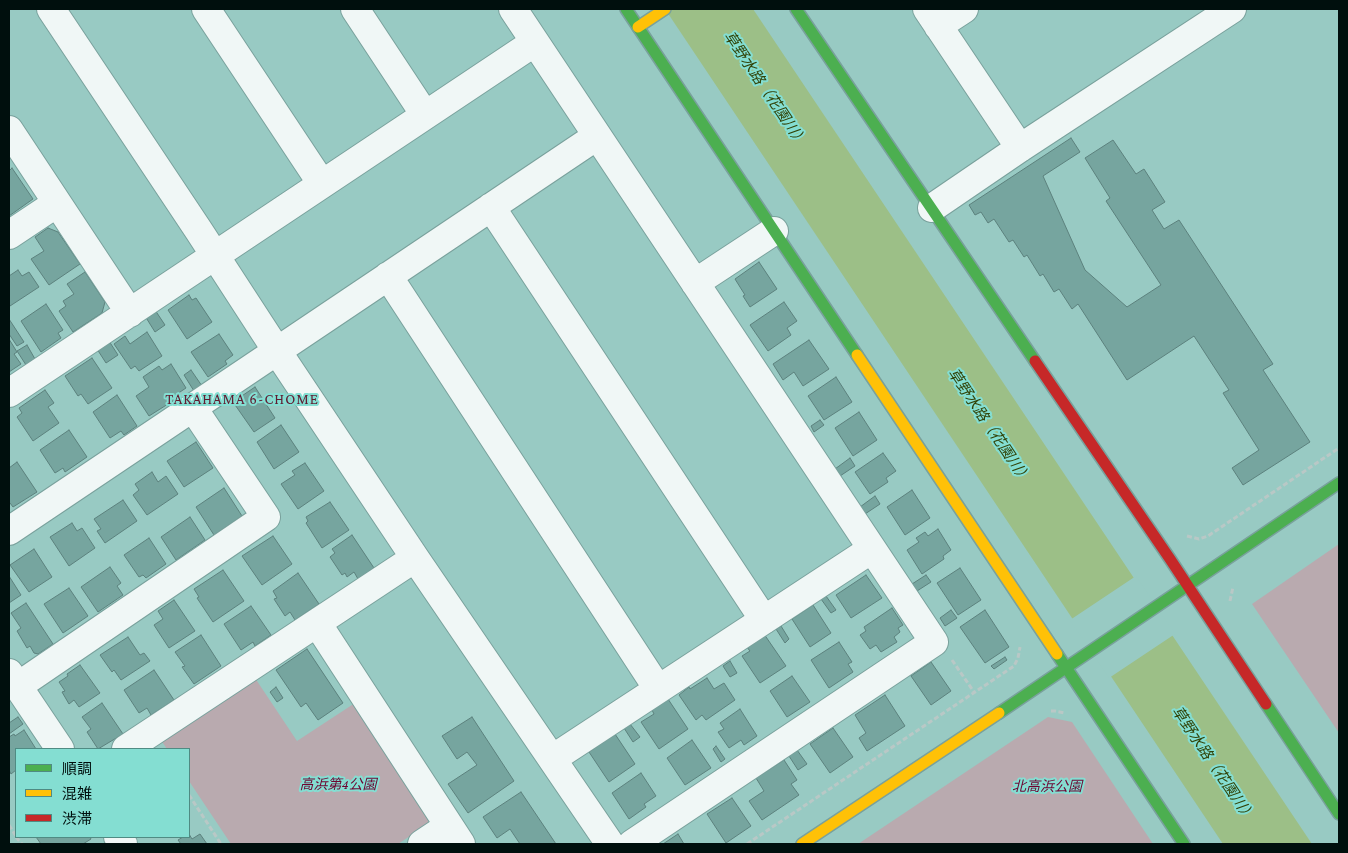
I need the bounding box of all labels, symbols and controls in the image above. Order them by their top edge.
water label: 草野水路（花園川） [720,28,810,150]
water label: 草野水路（花園川） [944,365,1034,487]
district label: TAKAHAMA 6-CHOME [163,390,321,408]
water label: 草野水路（花園川） [1168,703,1258,825]
legend [15,748,190,838]
text: 順調 [62,761,92,777]
park label: 高浜第4公園 [299,777,377,793]
park label: 北高浜公園 [1012,779,1082,795]
text: 混雑 [62,786,92,802]
text: 渋滞 [62,811,92,827]

